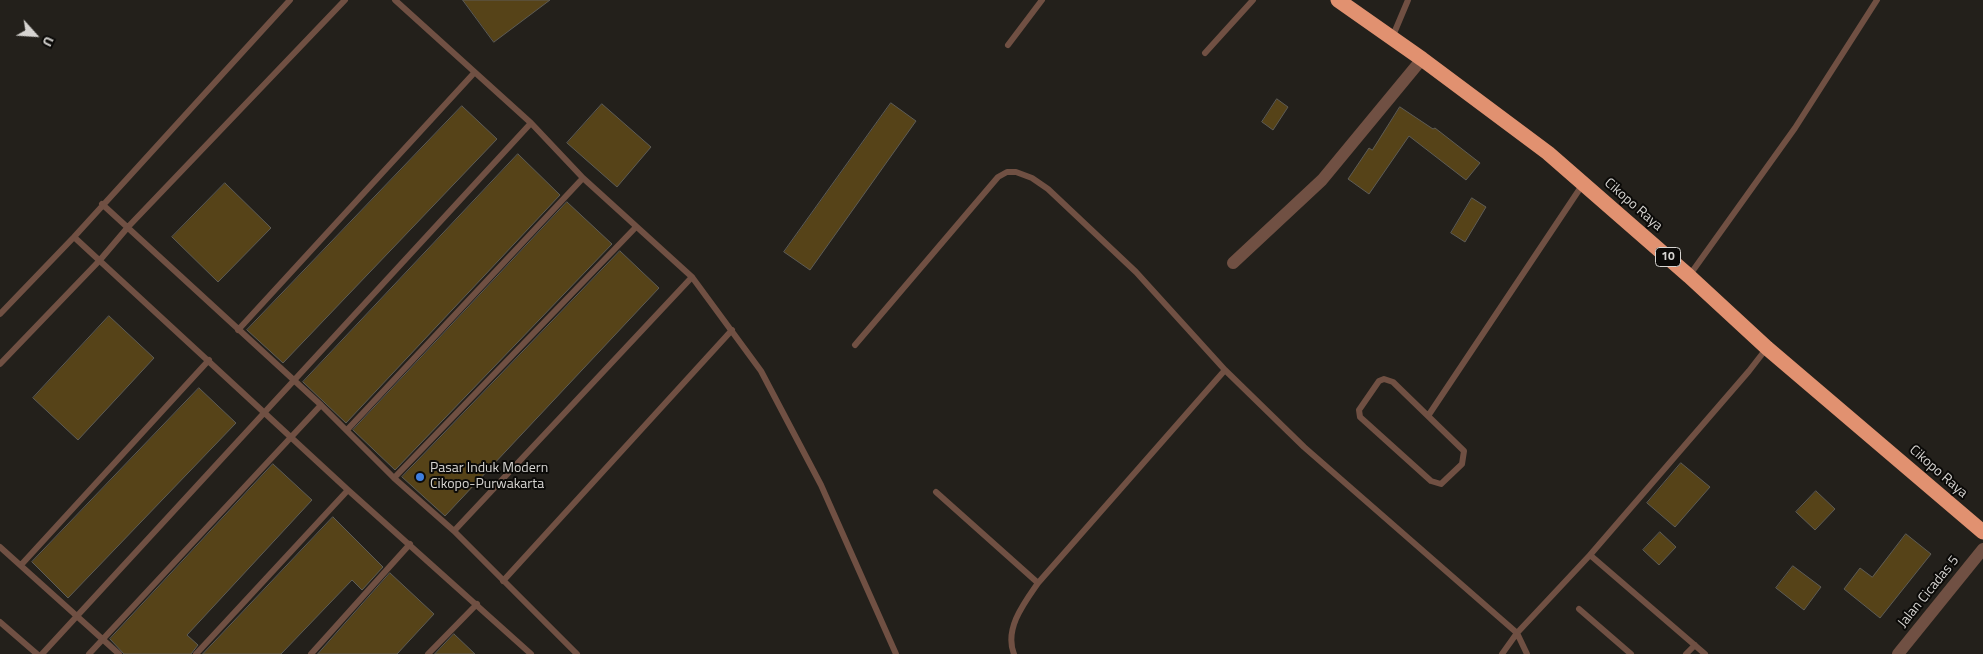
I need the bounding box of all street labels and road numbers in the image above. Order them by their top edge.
street label: Cikopo Raya [1600,175,1666,235]
road number: 10 [1656,248,1680,266]
street label: Cikopo Raya [1905,442,1971,502]
street label: Jalan Cicadas 5 [1895,553,1963,631]

